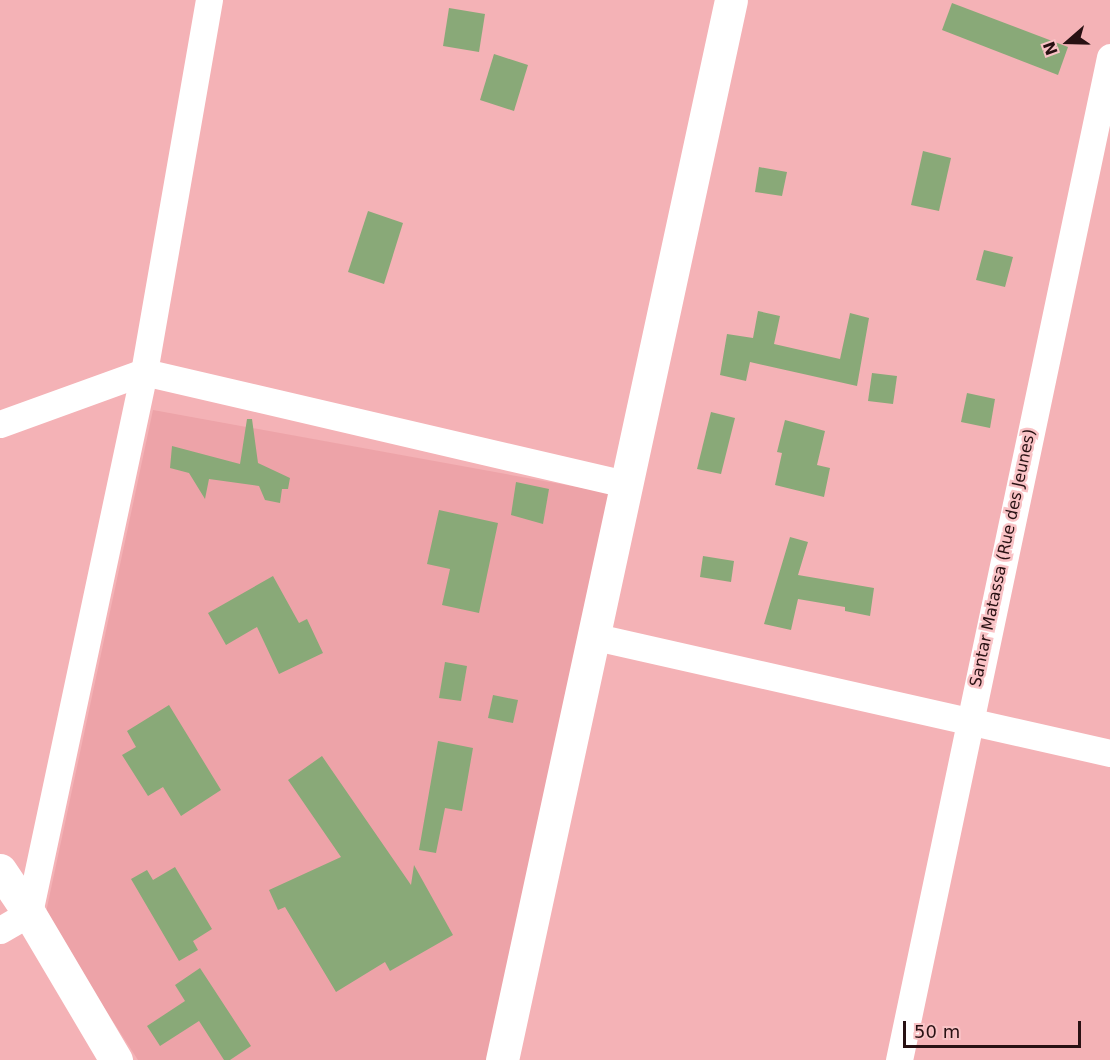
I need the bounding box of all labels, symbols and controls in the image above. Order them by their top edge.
north arrow [1038,12,1098,72]
text: N [1039,39,1062,58]
street label: Santar Matassa (Rue des Jeunes) [966,427,1040,689]
scale bar [906,1009,1084,1047]
text: 50 m [914,1021,960,1042]

